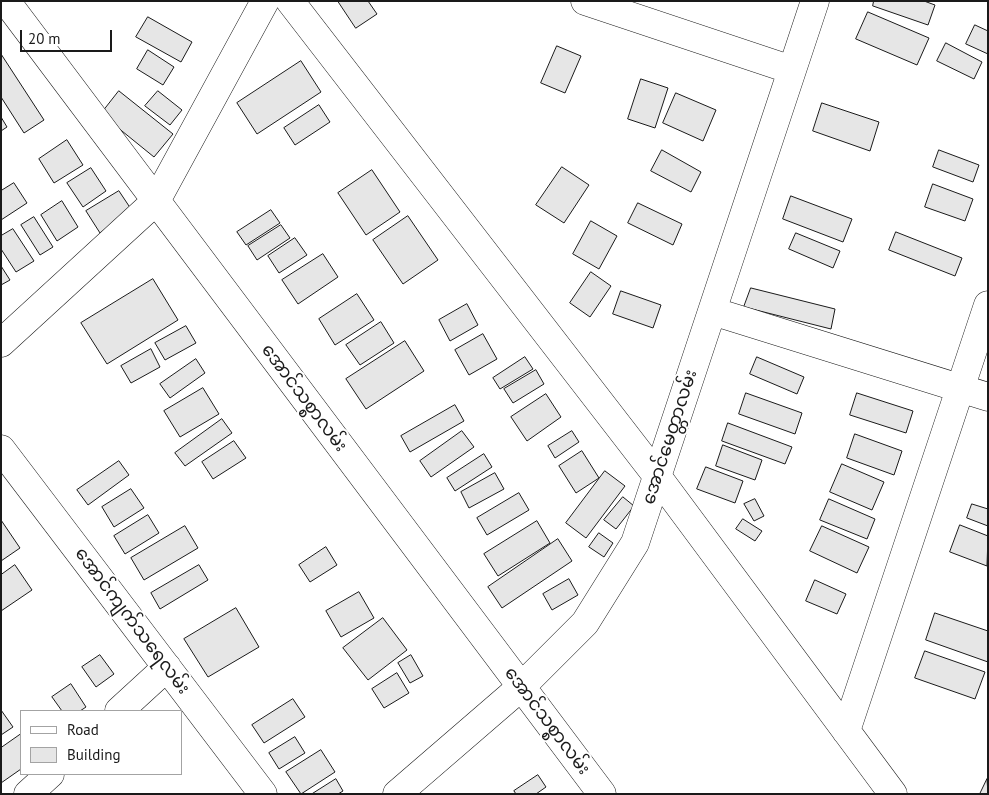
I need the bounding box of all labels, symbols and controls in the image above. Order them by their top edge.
scale bar [22,20,115,52]
text: 20 m [28,29,61,48]
street label: အောင်သစ္စာလမ်း [256,340,352,456]
street label: အောင်မေတ္တာလမ်း [638,367,702,507]
street label: အောင်ကျက်သရေလမ်း [70,544,194,698]
street label: အောင်သစ္စာလမ်း [499,663,595,779]
legend [20,710,182,775]
text: Road [67,720,99,739]
text: Building [67,745,121,764]

